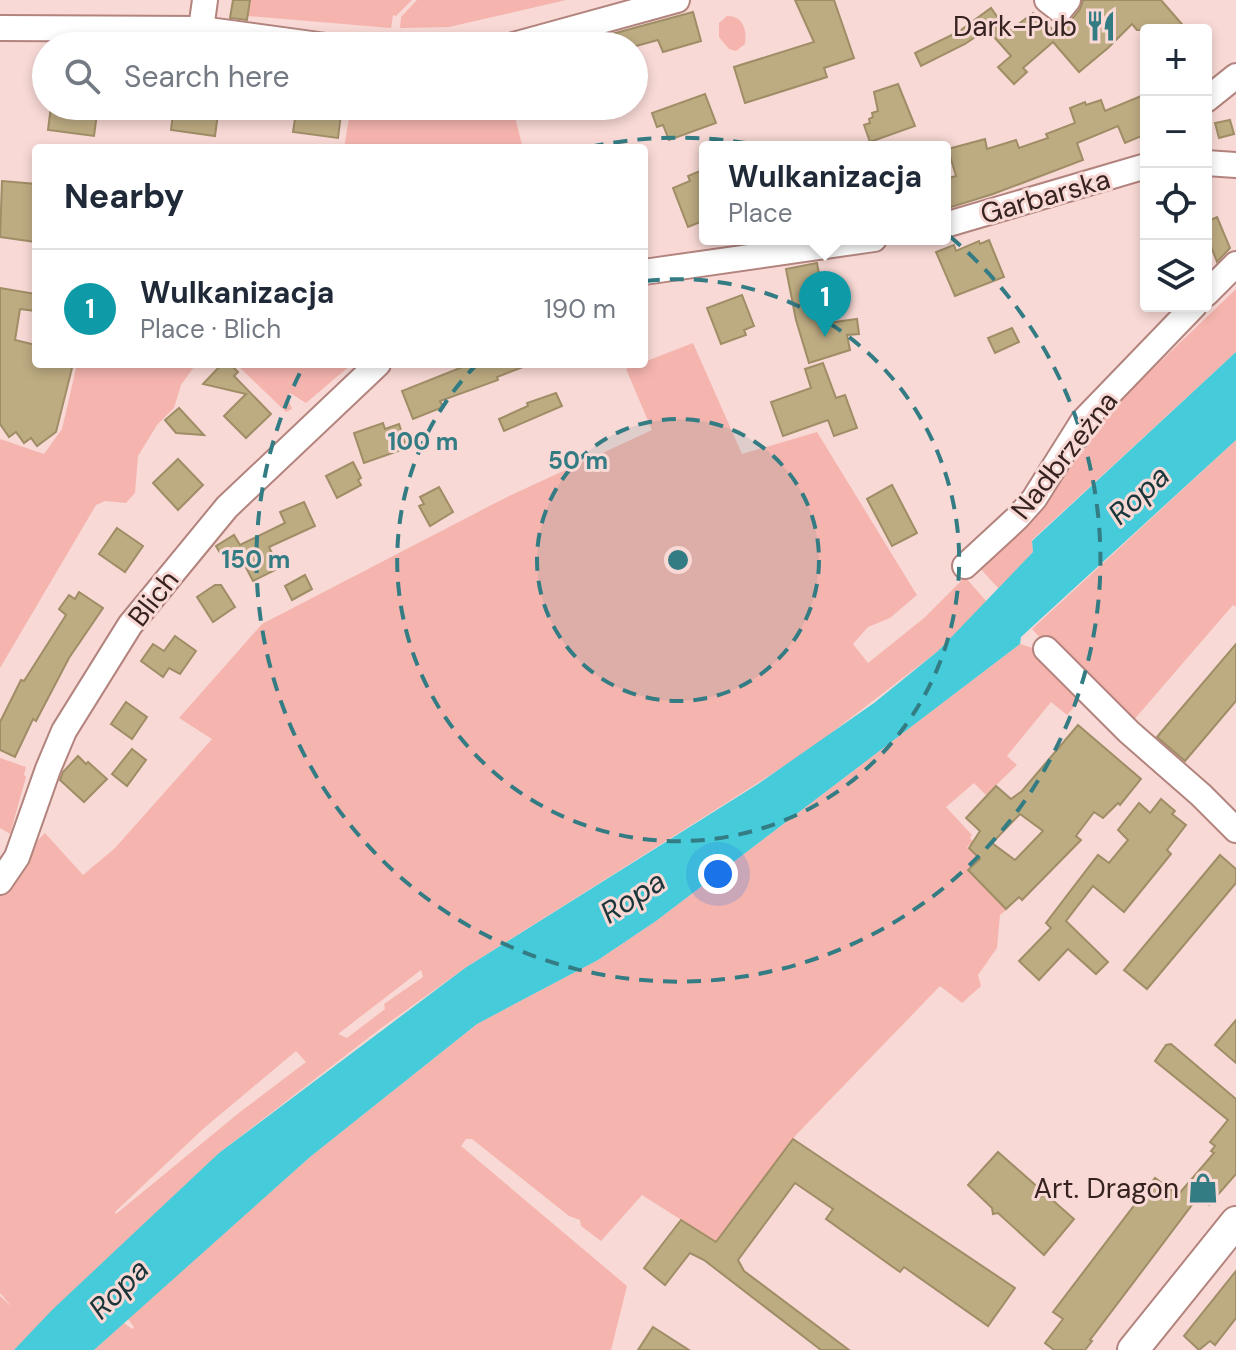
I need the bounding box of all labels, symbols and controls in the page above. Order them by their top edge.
place label: Dark-Pub [953,8,1077,45]
restaurant icon: Dark-Pub [1084,9,1118,43]
map controls [1140,24,1212,312]
button: + [1140,24,1212,96]
search box [32,32,648,120]
icon: search [60,54,104,98]
text: Search here [124,57,290,96]
button: − [1140,96,1212,168]
popup [699,141,951,245]
text: Wulkanizacja [728,157,922,196]
street label: Garbarska [976,160,1114,233]
button: locate [1140,168,1212,240]
text: Nearby [64,174,184,219]
text: Place [728,196,793,230]
button: layers [1140,240,1212,312]
pin: 1 [799,271,851,337]
text: Wulkanizacja [140,273,334,312]
text: 1 [85,292,95,326]
text: 190 m [544,292,616,326]
text: Place · Blich [140,312,281,346]
street label: Nadbrzeżna [1003,384,1126,527]
text: 100 m [388,426,458,457]
text: 50 m [548,445,608,476]
water label: Ropa [1100,456,1178,533]
text: 150 m [222,544,290,575]
centre of rings [664,546,692,574]
street label: Blich [120,563,187,634]
your location [698,854,738,894]
water label: Ropa [593,861,673,932]
place label: Art. Dragon [1033,1170,1179,1207]
shop icon: Art. Dragon [1186,1171,1220,1205]
water label: Ropa [80,1250,157,1327]

